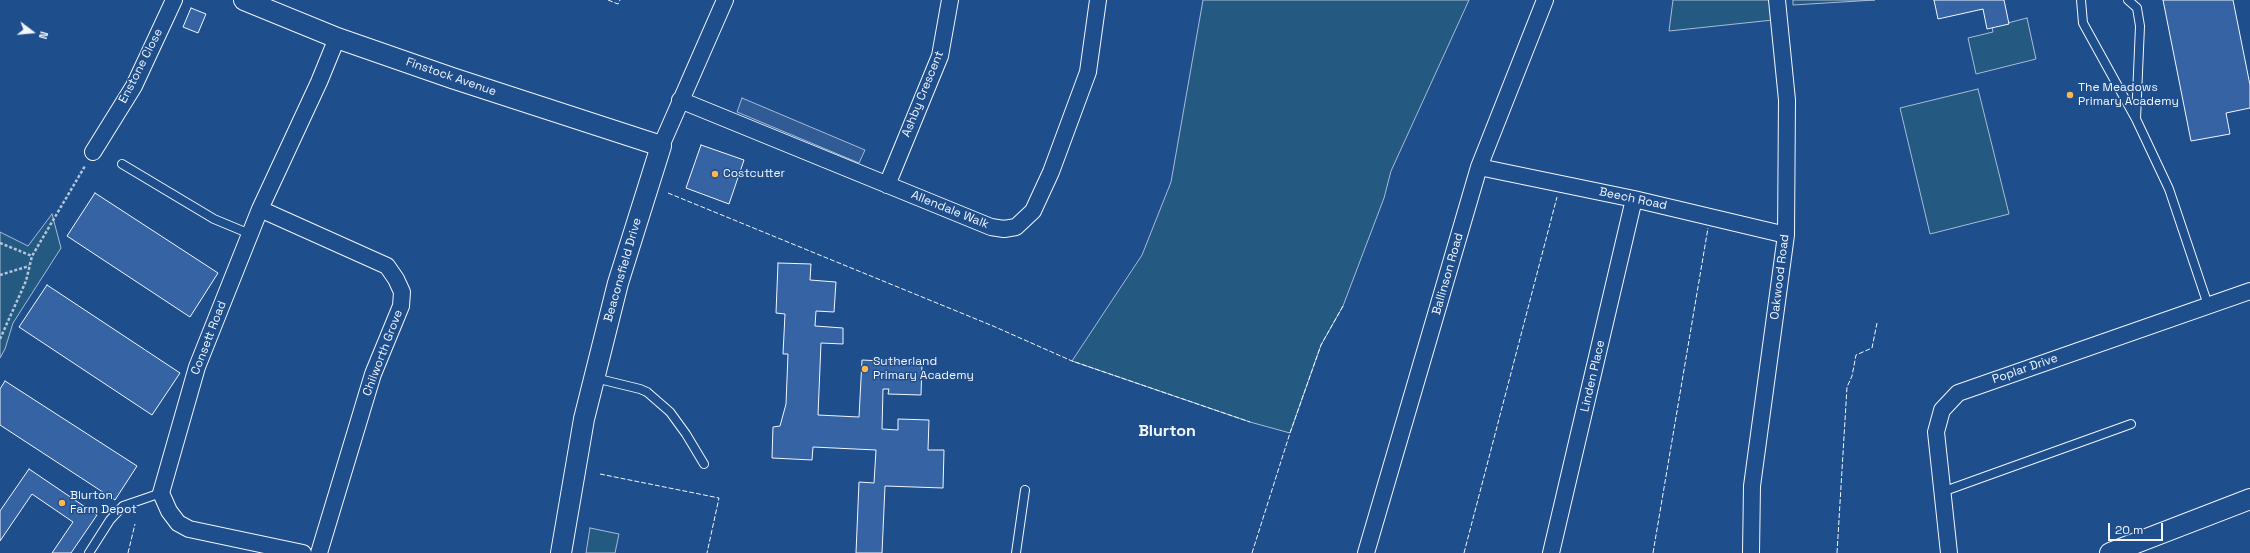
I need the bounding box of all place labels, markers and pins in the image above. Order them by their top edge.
place label: The Meadows Primary Academy [2078,81,2179,109]
marker: The Meadows Primary Academy [2065,90,2075,100]
place label: Costcutter [723,167,785,181]
marker: Costcutter [710,169,720,179]
place label: Sutherland Primary Academy [873,355,974,383]
marker: Sutherland Primary Academy [860,364,870,374]
place label: Blurton Farm Depot [70,489,137,517]
marker: Blurton Farm Depot [57,498,67,508]

